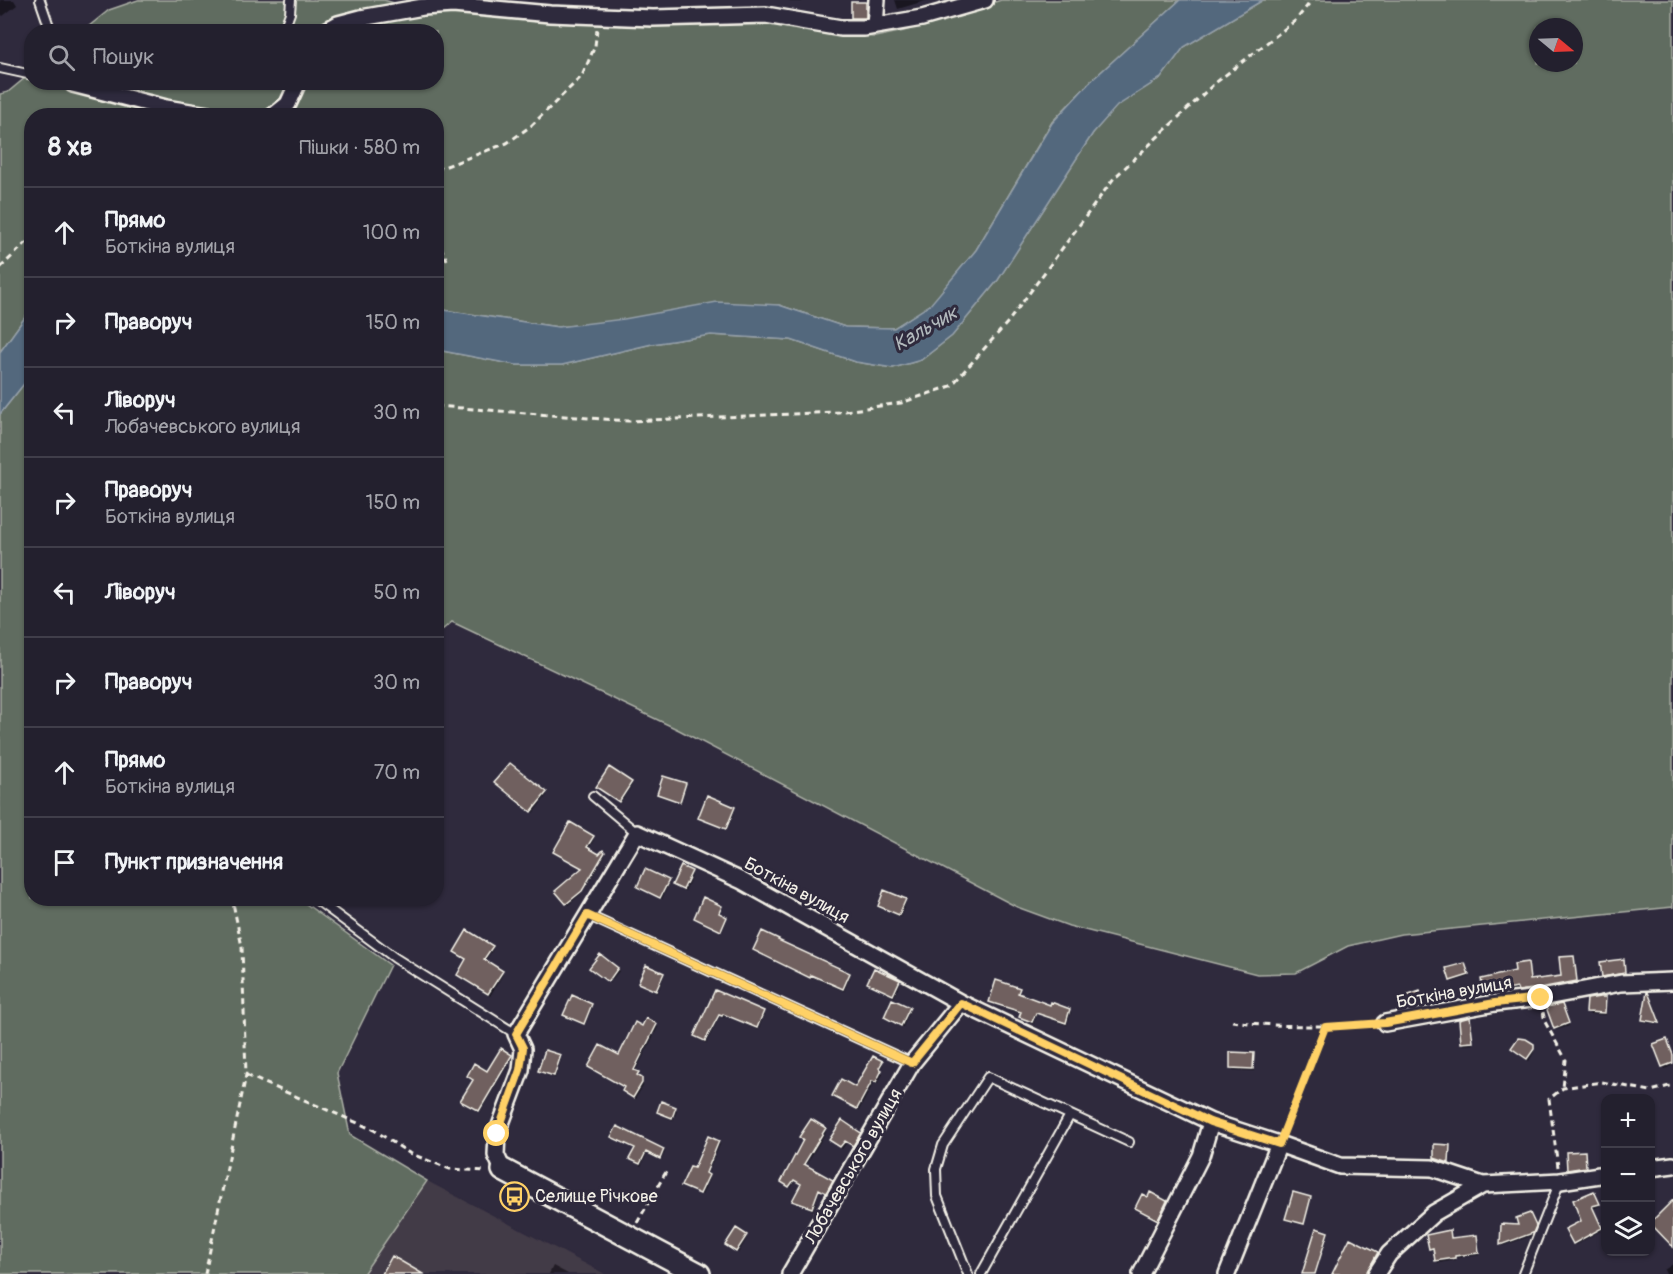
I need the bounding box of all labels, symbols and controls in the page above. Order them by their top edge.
north arrow [1529,18,1583,72]
search box [24,24,444,90]
icon: search [45,41,78,74]
text: Пошук [93,43,154,71]
text: 8 хв [48,131,93,163]
text: Пішки · 580 m [299,135,420,160]
text: Прямо [105,206,165,234]
icon: ahead [48,216,81,249]
text: 100 m [363,220,420,245]
text: Боткіна вулиця [105,234,235,259]
water label: Кальчик [889,299,963,357]
icon: right [48,306,81,339]
text: Праворуч [105,308,192,336]
text: 150 m [366,310,420,335]
text: Ліворуч [105,386,176,414]
icon: left [48,396,81,429]
text: 30 m [373,400,420,425]
text: Лобачевського вулиця [105,414,300,439]
text: Праворуч [105,476,192,504]
icon: right [48,486,81,519]
text: 150 m [366,490,420,515]
text: Боткіна вулиця [105,504,235,529]
icon: left [48,576,81,609]
text: Ліворуч [105,578,176,606]
text: 50 m [373,580,420,605]
icon: right [48,666,81,699]
text: Праворуч [105,668,192,696]
text: 30 m [373,670,420,695]
text: Прямо [105,746,165,774]
icon: ahead [48,756,81,789]
text: 70 m [374,760,420,785]
text: Боткіна вулиця [105,774,235,799]
icon: arrive [48,846,81,879]
text: Пункт призначення [105,848,283,876]
street label: Боткіна вулиця [740,852,853,929]
street label: Боткіна вулиця [1394,971,1514,1014]
route end [1527,984,1553,1010]
street label: Лобачевського вулиця [799,1084,907,1249]
map controls [1601,1094,1655,1256]
button: + [1601,1094,1655,1148]
route start [483,1120,509,1146]
button: − [1601,1148,1655,1202]
bus stop icon: Селище Річкове [498,1180,530,1212]
place label: Селище Річкове [535,1185,658,1208]
button: layers [1601,1202,1655,1256]

